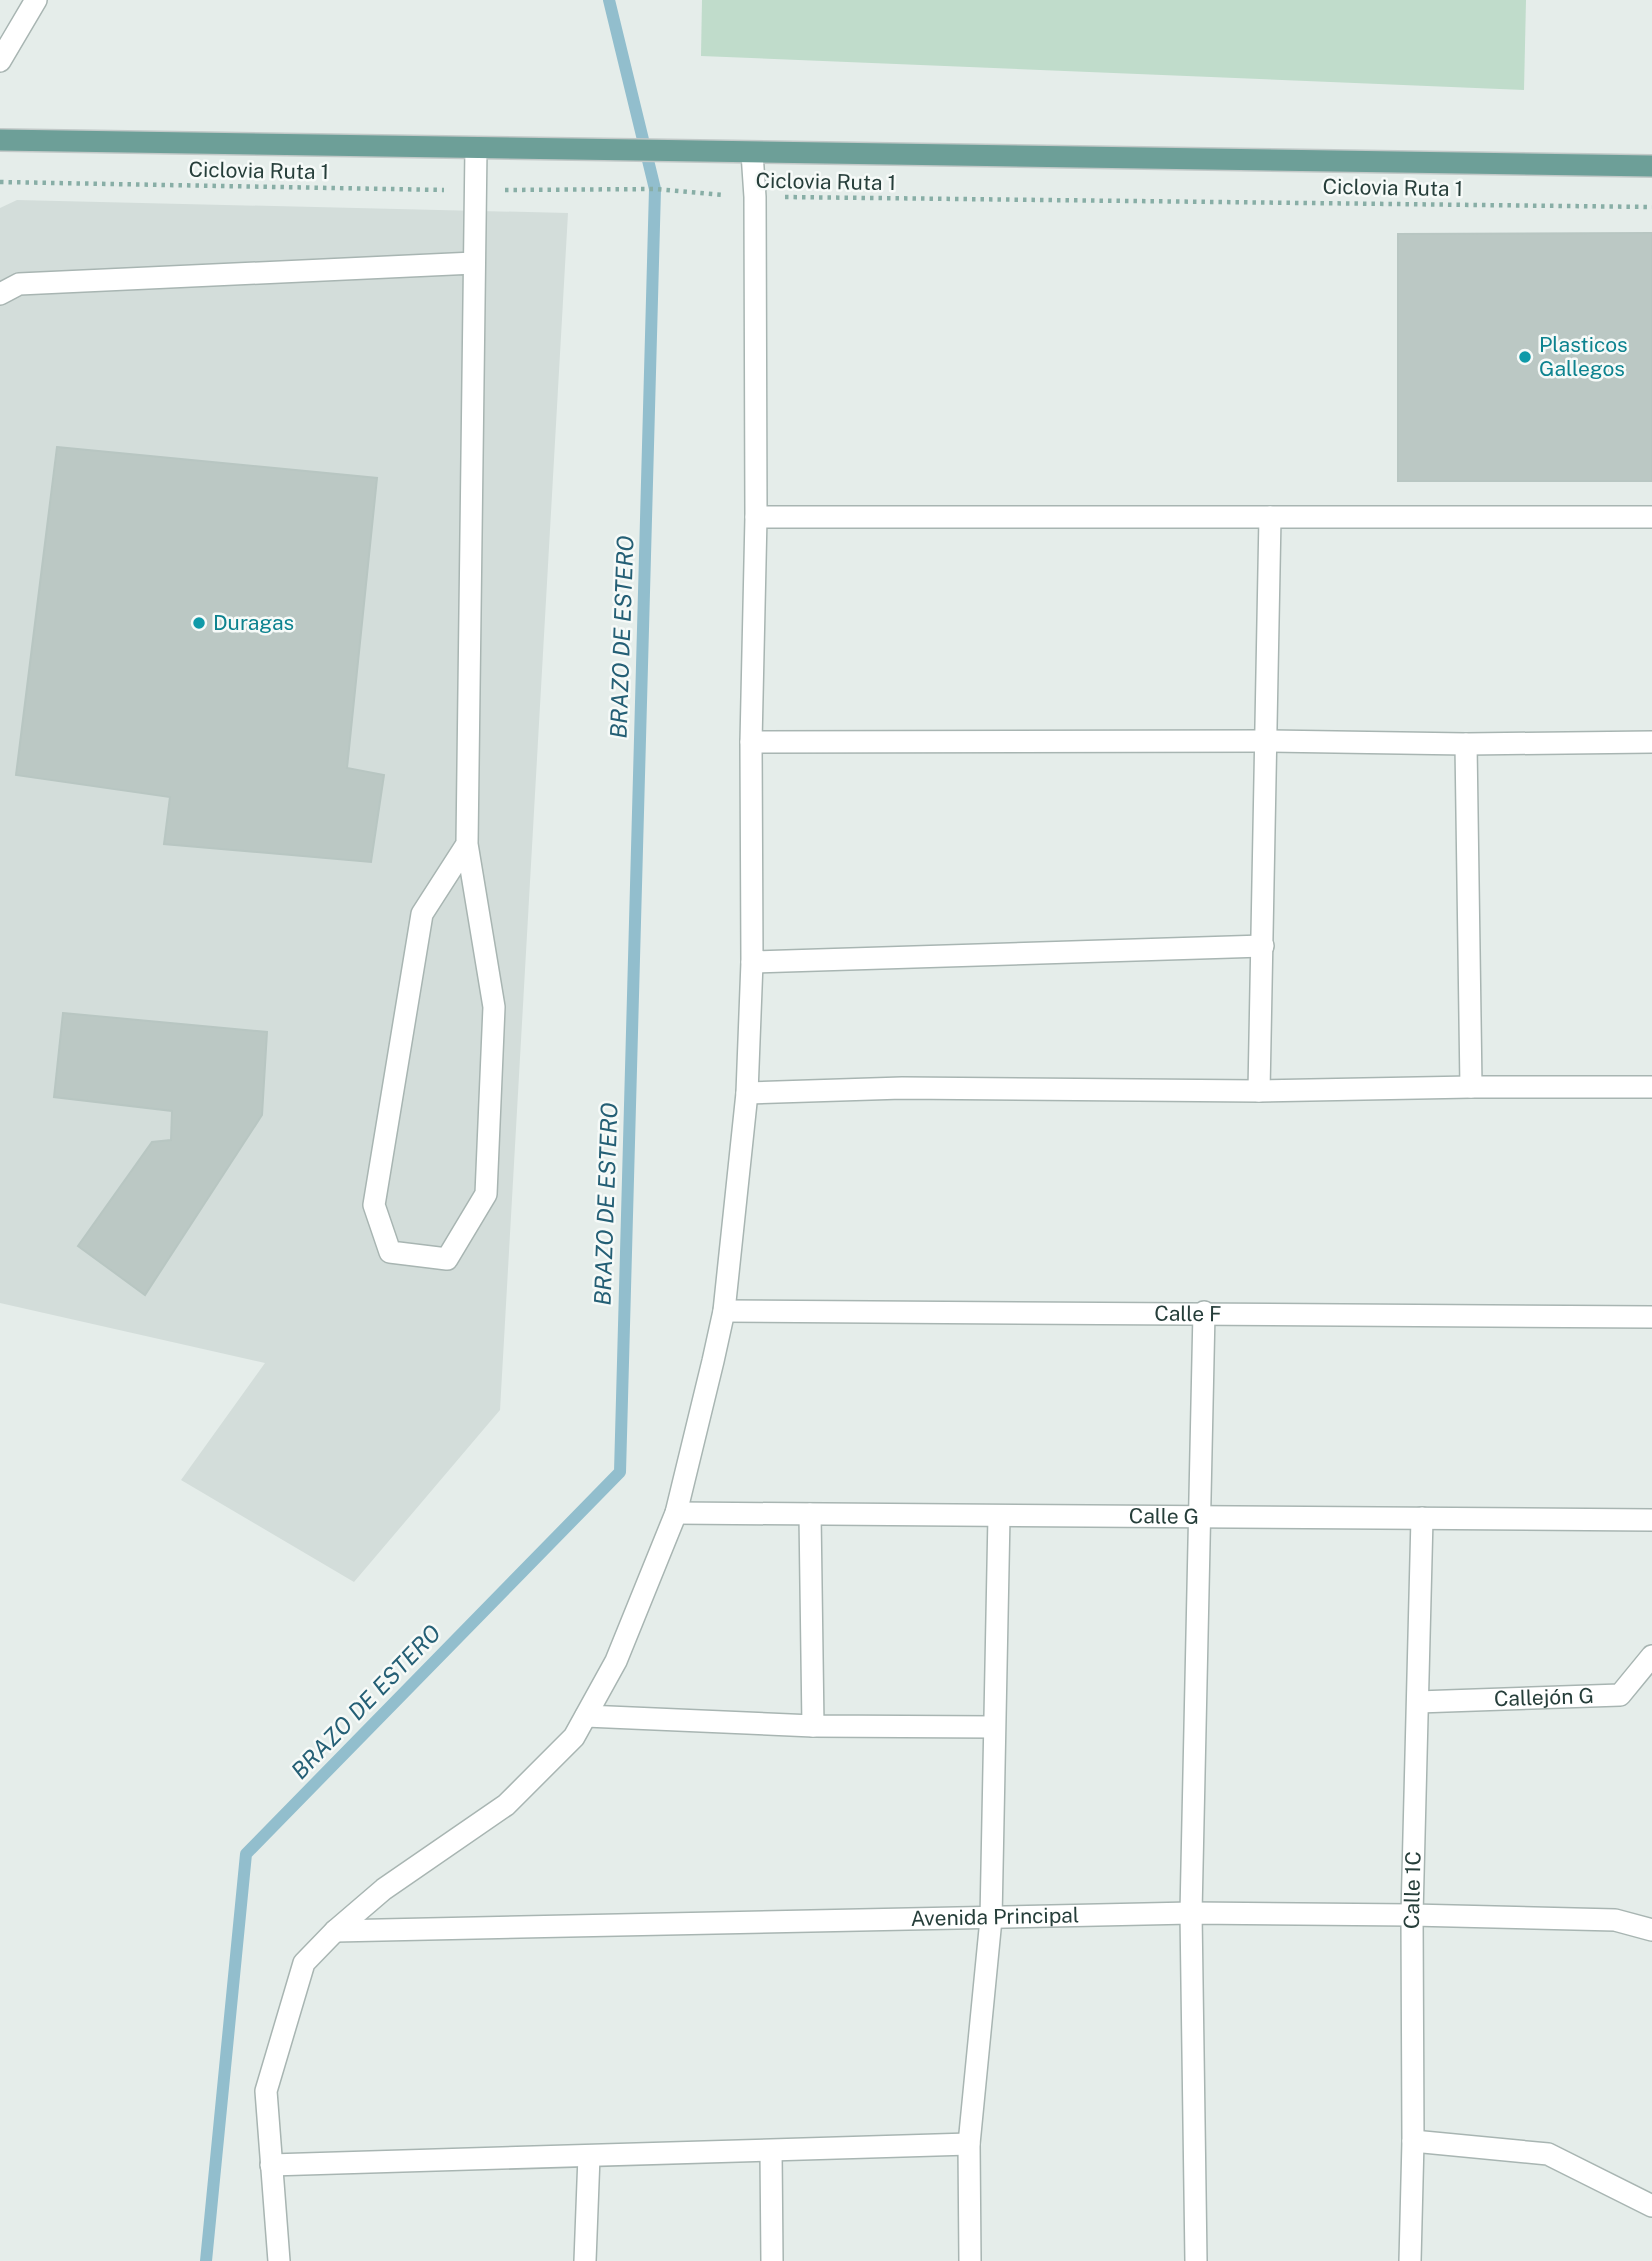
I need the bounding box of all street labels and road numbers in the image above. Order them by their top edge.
street label: Ciclovia Ruta 1 [189,157,329,184]
street label: Ciclovia Ruta 1 [756,168,896,195]
street label: Ciclovia Ruta 1 [1323,174,1463,201]
street label: Calle F [1154,1301,1222,1326]
street label: Calle G [1129,1503,1199,1529]
street label: Callejón G [1494,1683,1594,1711]
street label: Calle 1C [1399,1851,1426,1929]
street label: Avenida Principal [910,1902,1079,1931]

